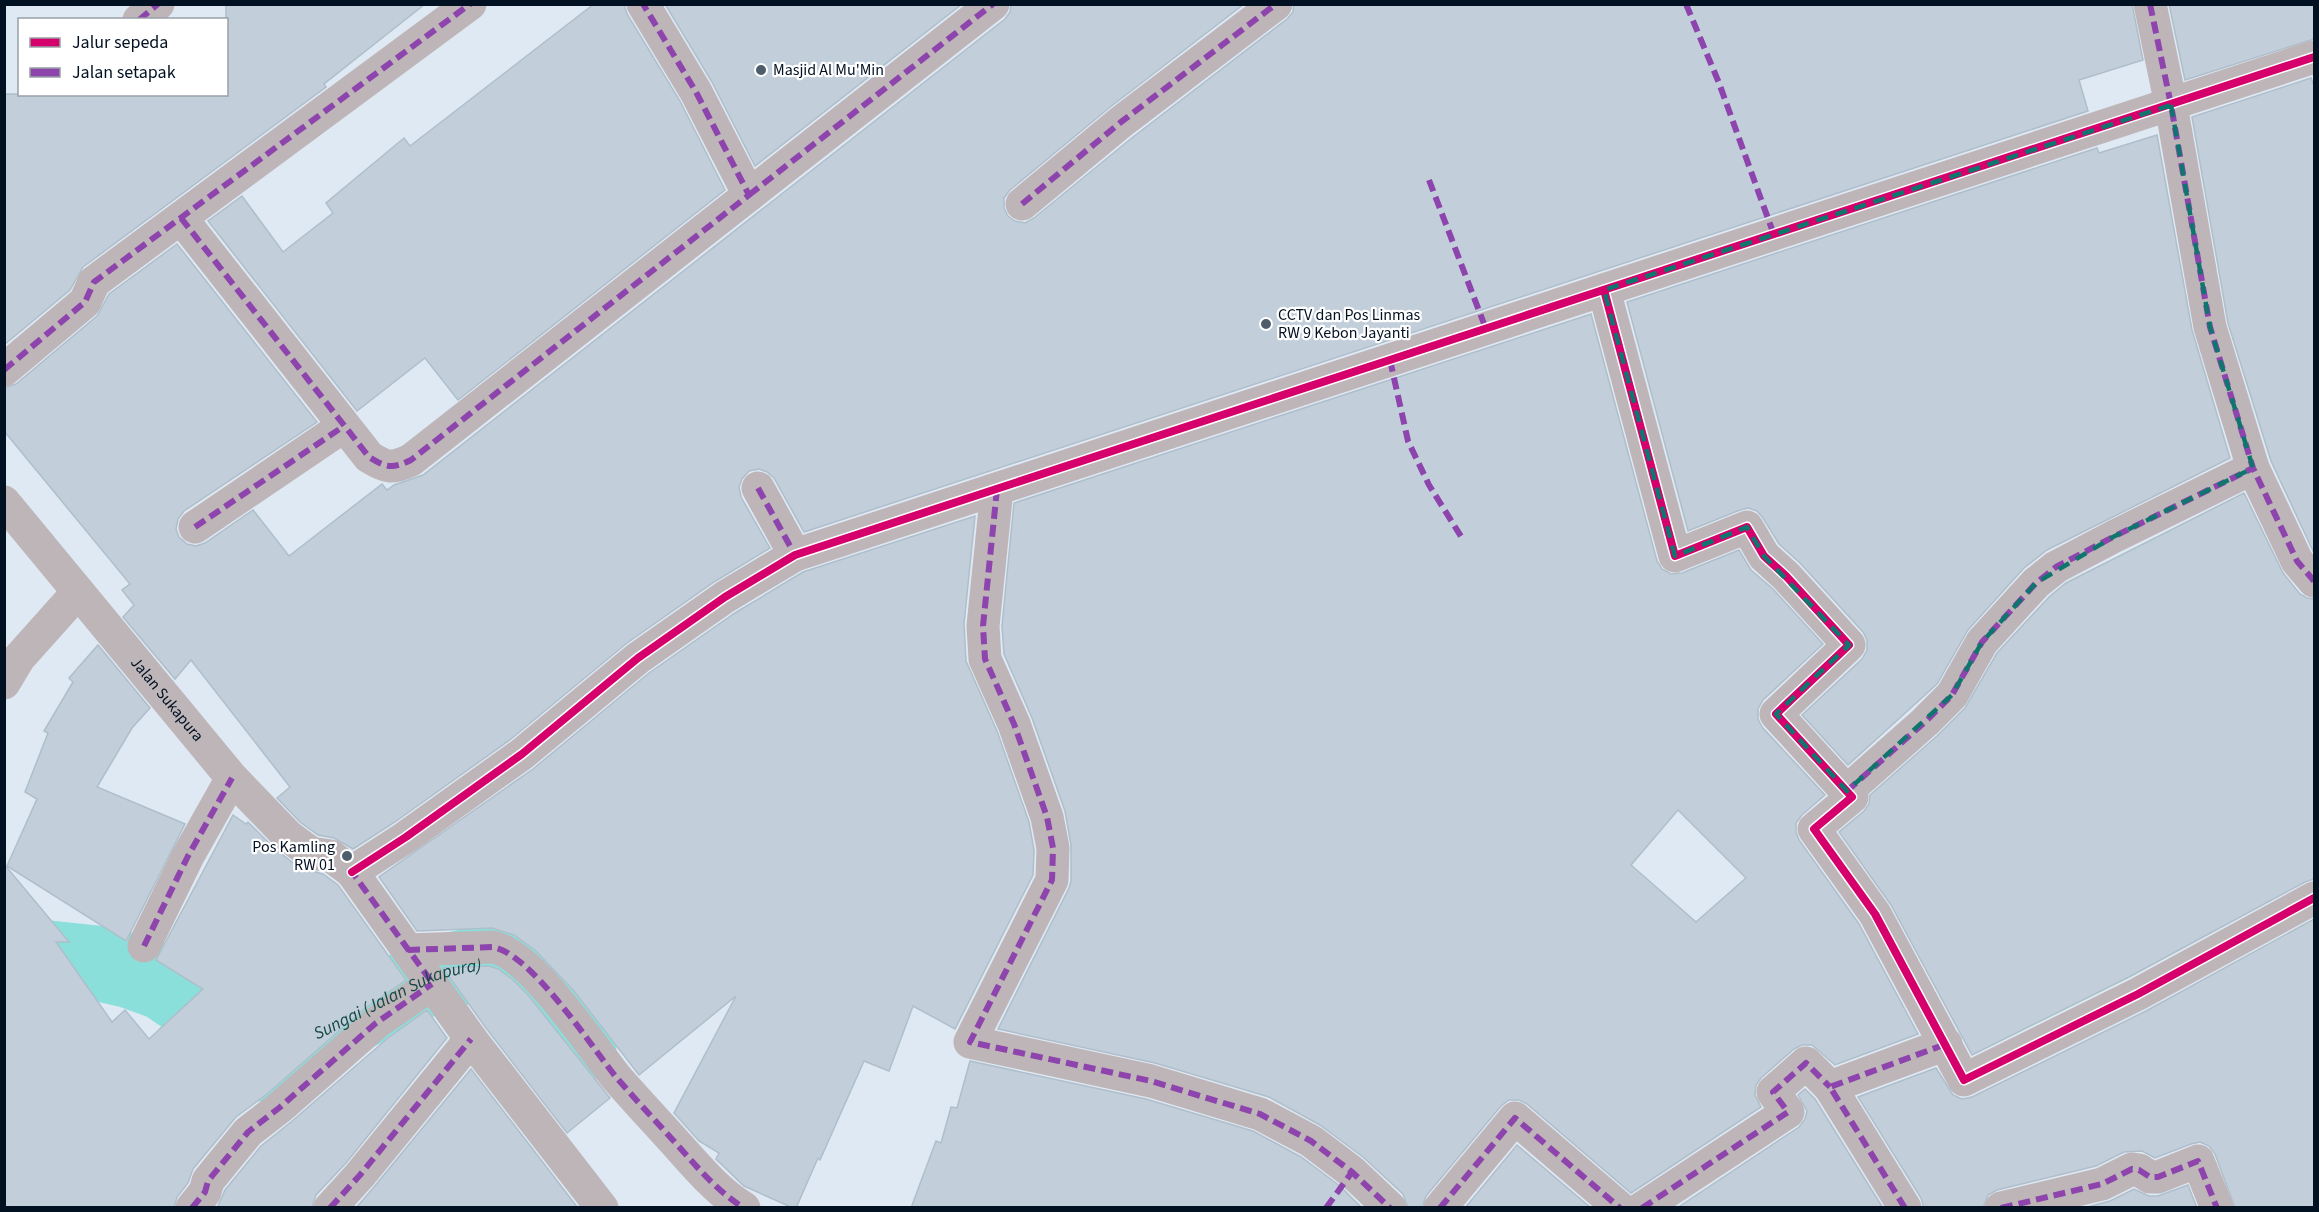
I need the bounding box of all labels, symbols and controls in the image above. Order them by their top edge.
legend [18,18,228,96]
text: Jalur sepeda [72,30,168,55]
place label: Masjid Al Mu'Min [773,59,884,81]
text: Jalan setapak [72,60,176,85]
marker: Masjid Al Mu'Min [754,63,768,77]
place label: CCTV dan Pos Linmas RW 9 Kebon Jayanti [1278,304,1420,344]
marker: CCTV dan Pos Linmas RW 9 Kebon Jayanti [1259,317,1273,331]
street label: Jalan Sukapura [125,652,209,746]
place label: Pos Kamling RW 01 [252,836,335,876]
marker: Pos Kamling RW 01 [340,849,354,863]
water label: Sungai (Jalan Sukapura) [309,953,482,1046]

